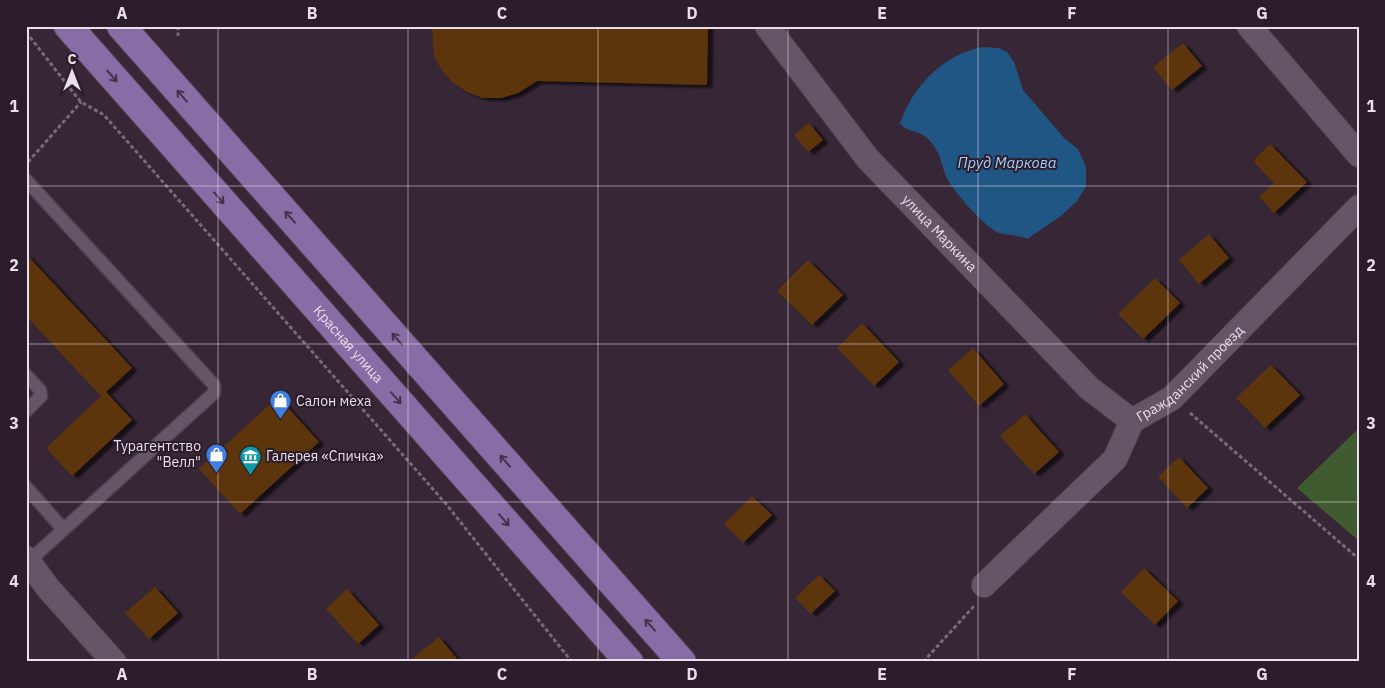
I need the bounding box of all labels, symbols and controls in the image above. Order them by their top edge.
text: A [117,3,128,23]
text: B [307,3,318,23]
text: C [497,3,507,23]
text: D [686,3,698,23]
text: E [877,3,887,23]
text: F [1067,3,1077,23]
text: G [1256,3,1268,23]
north arrow [48,48,98,98]
text: С [67,50,77,68]
one-way arrow [106,69,118,82]
one-way arrow [176,89,188,102]
text: 1 [9,96,19,116]
text: 1 [1366,96,1376,116]
water label: Пруд Маркова [957,153,1057,172]
one-way arrow [213,191,225,204]
street label: улица Маркина [898,191,981,276]
one-way arrow [284,211,296,224]
text: 2 [9,255,19,275]
text: 2 [1366,255,1376,275]
street label: Красная улица [310,302,388,387]
street label: Гражданский проезд [1133,321,1247,426]
one-way arrow [392,333,403,346]
shop icon: Салон меха [268,389,292,420]
place label: Салон меха [296,392,372,410]
one-way arrow [391,392,402,405]
text: 3 [9,413,19,433]
text: 3 [1366,413,1376,433]
place label: Турагентство "Велл" [113,437,201,471]
shop icon: Турагентство "Велл" [205,442,229,473]
museum icon: Галерея «Спичка» [238,444,262,475]
place label: Галерея «Спичка» [266,447,383,465]
one-way arrow [499,454,511,467]
one-way arrow [498,513,509,526]
text: 4 [9,571,19,591]
text: 4 [1366,571,1376,591]
one-way arrow [644,619,655,632]
text: A [117,664,128,684]
text: B [307,664,318,684]
text: C [497,664,507,684]
text: D [686,664,698,684]
text: E [877,664,887,684]
text: F [1067,664,1077,684]
text: G [1256,664,1268,684]

